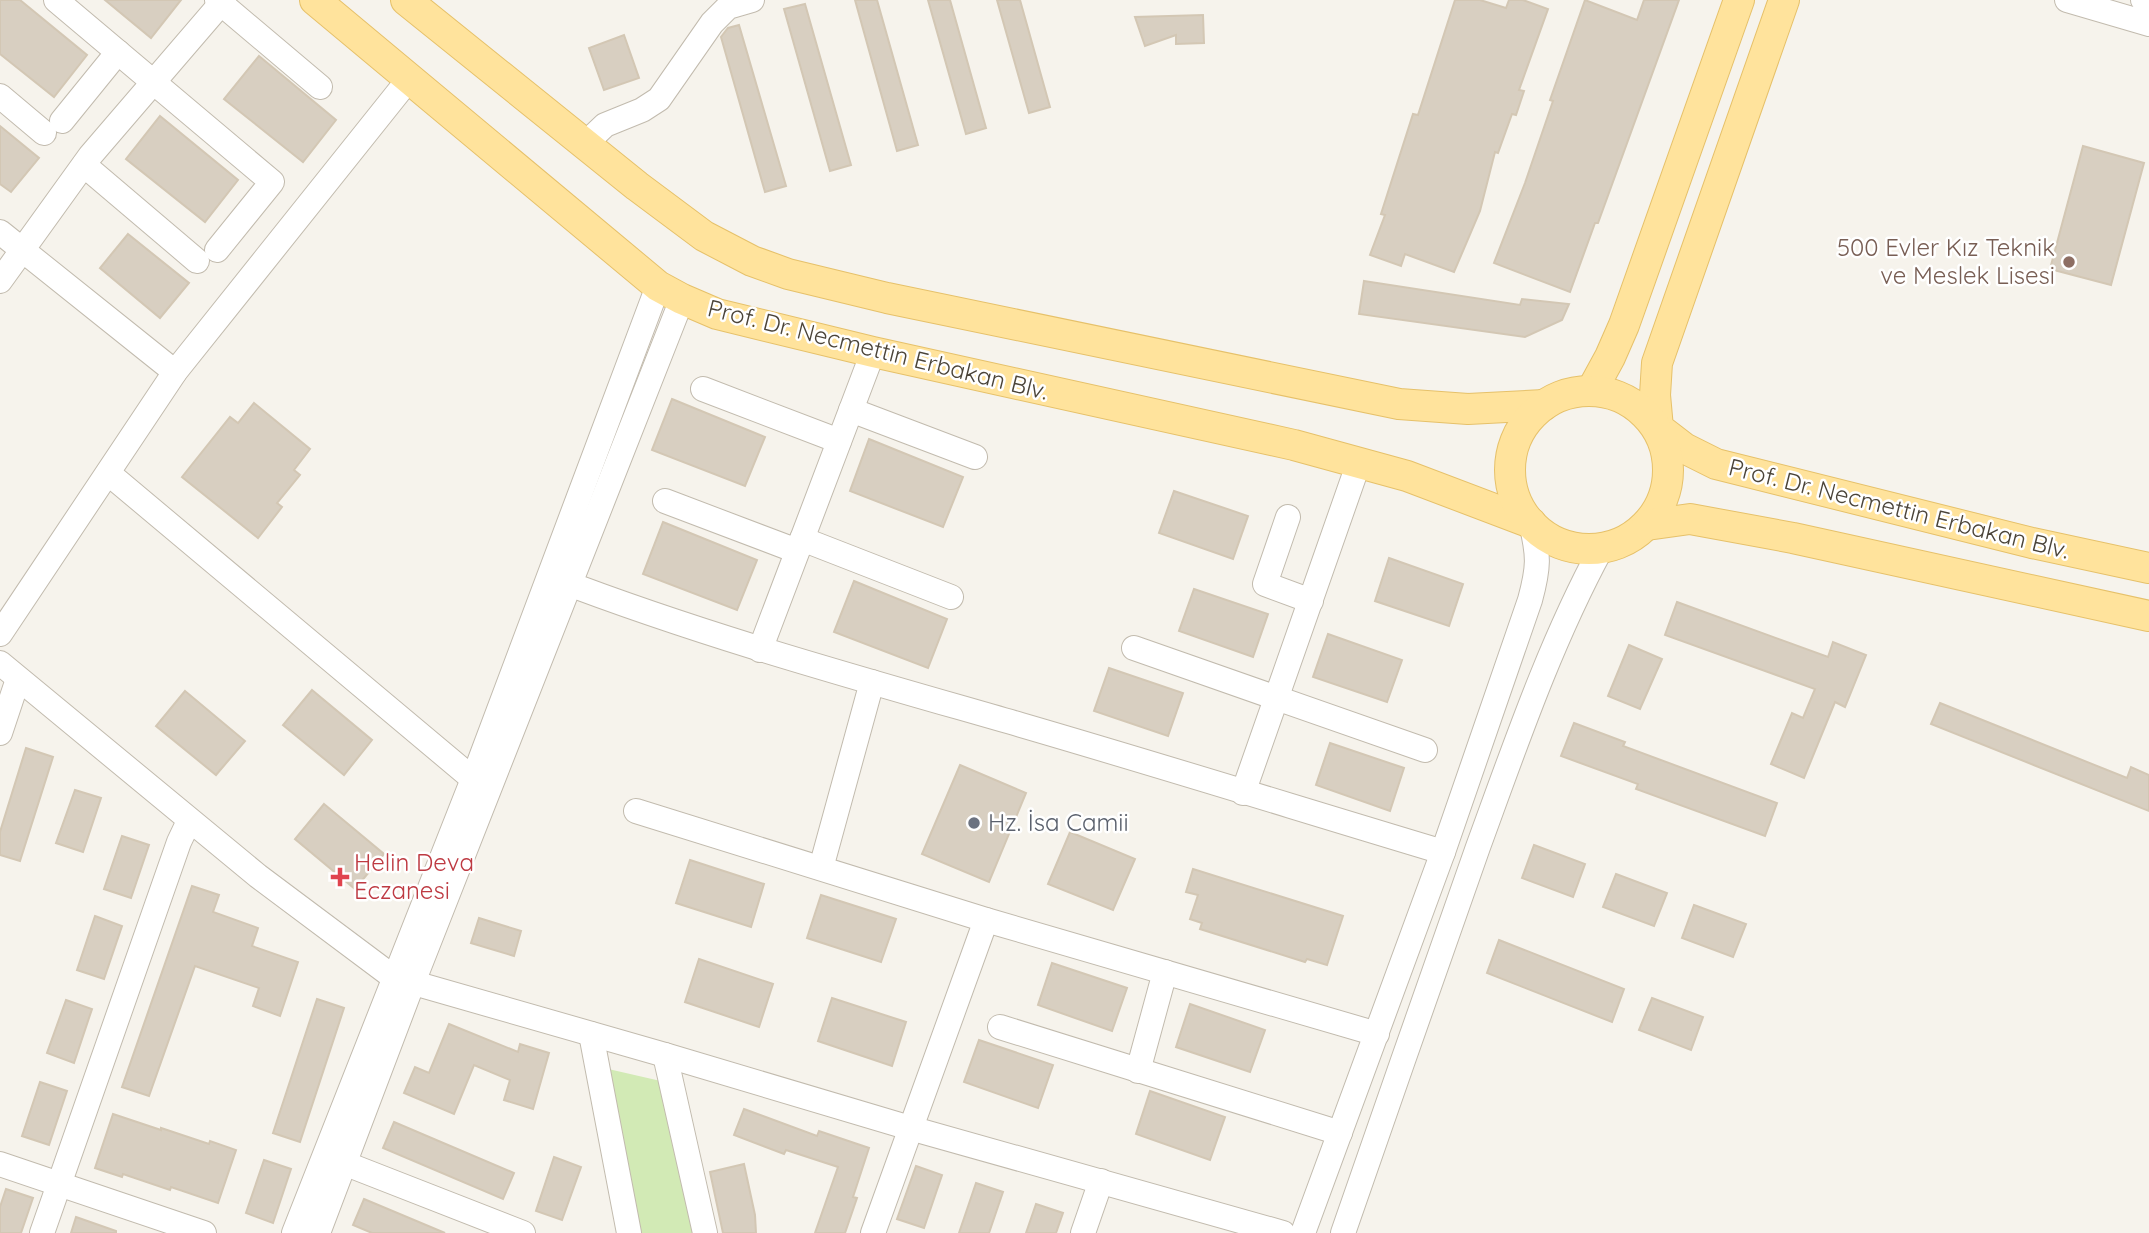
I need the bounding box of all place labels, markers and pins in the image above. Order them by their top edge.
place label: 500 Evler Kız Teknik ve Meslek Lisesi [1837,232,2055,290]
marker: 500 Evler Kız Teknik ve Meslek Lisesi [2061,254,2077,270]
place label: Hz. İsa Camii [988,807,1129,837]
marker: Hz. İsa Camii [966,815,982,831]
place label: Helin Deva Eczanesi [354,847,474,905]
marker: Helin Deva Eczanesi [332,869,348,885]

